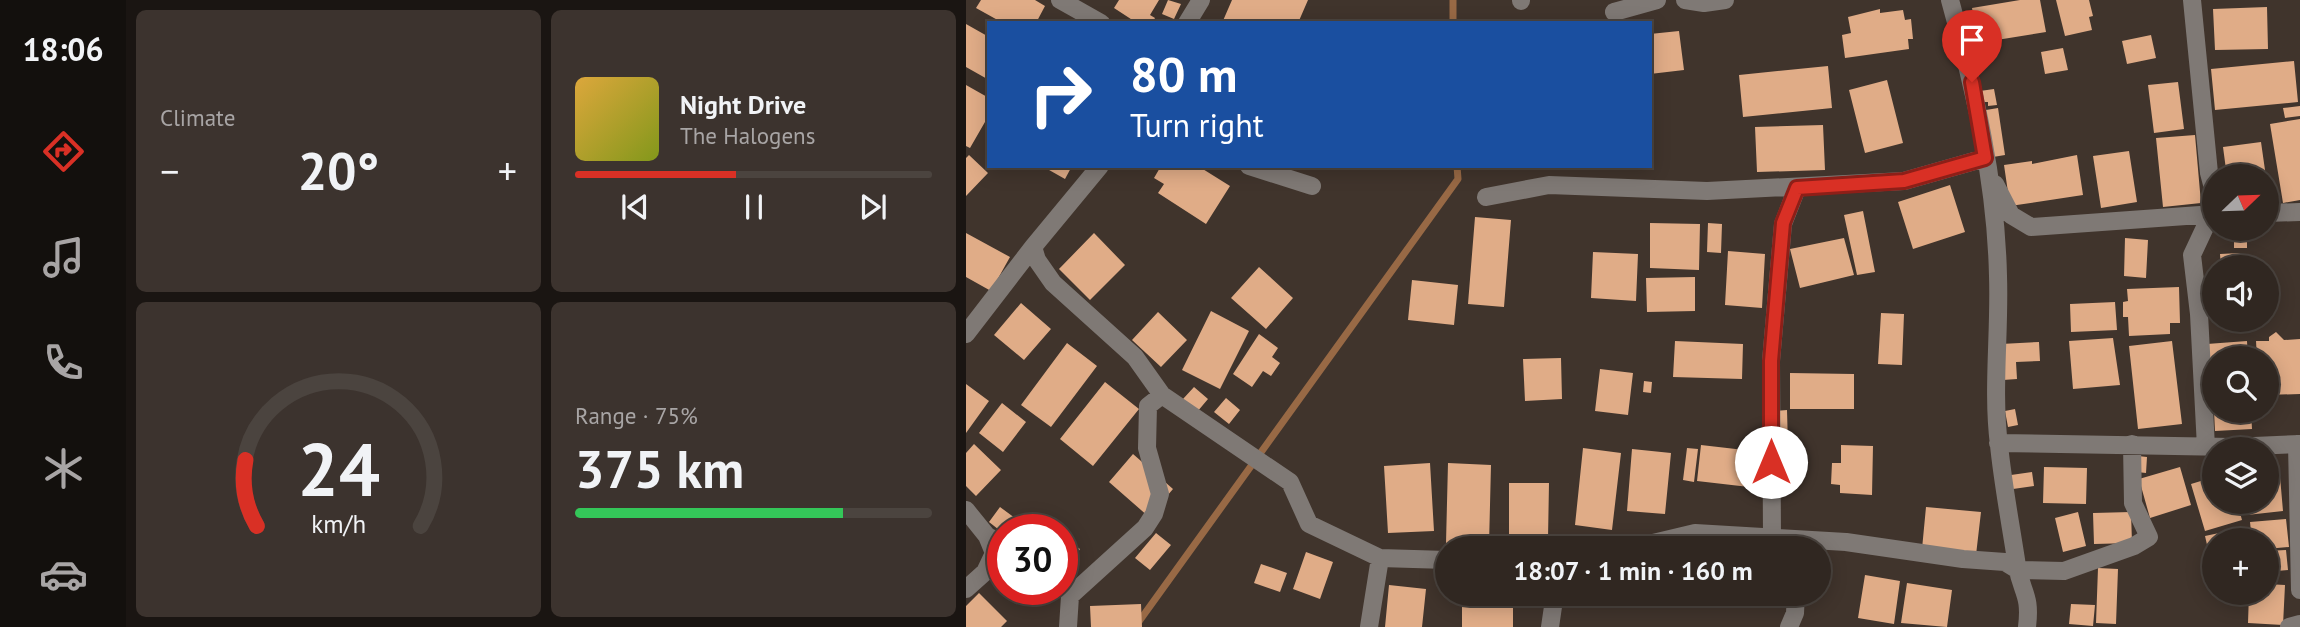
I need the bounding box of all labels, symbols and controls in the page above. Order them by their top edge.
pin [1942,10,2002,82]
icon: arrive [1953,21,1991,59]
text: 18:06 [22,28,104,70]
text: 80 m [1130,42,1237,106]
icon: right [1015,49,1106,140]
text: Night Drive [680,88,806,121]
text: Climate [160,103,235,132]
text: Turn right [1130,104,1264,146]
text: The Halogens [680,121,815,150]
icon: directions [39,127,88,176]
text: 20° [298,137,379,204]
text: − [160,146,179,195]
text: + [498,146,517,195]
north arrow [2202,164,2278,242]
map controls [2202,164,2279,605]
icon: previous [616,188,654,226]
icon: pause [735,188,773,226]
icon: next [854,188,892,226]
icon: music [39,233,88,282]
button: sound [2202,255,2279,332]
icon: phone [39,338,88,387]
button: search [2202,346,2279,423]
text: Range · 75% [575,401,698,430]
text: 24 [297,422,380,516]
position arrow [1734,425,1808,499]
text: 375 km [575,435,744,502]
button: layers [2202,437,2279,514]
icon: climate [39,444,88,493]
text: km/h [311,507,366,539]
speed limit sign: 30 [987,514,1078,605]
button: + [2202,528,2279,605]
icon: car [39,550,88,599]
text: 18:07 · 1 min · 160 m [1513,554,1753,587]

